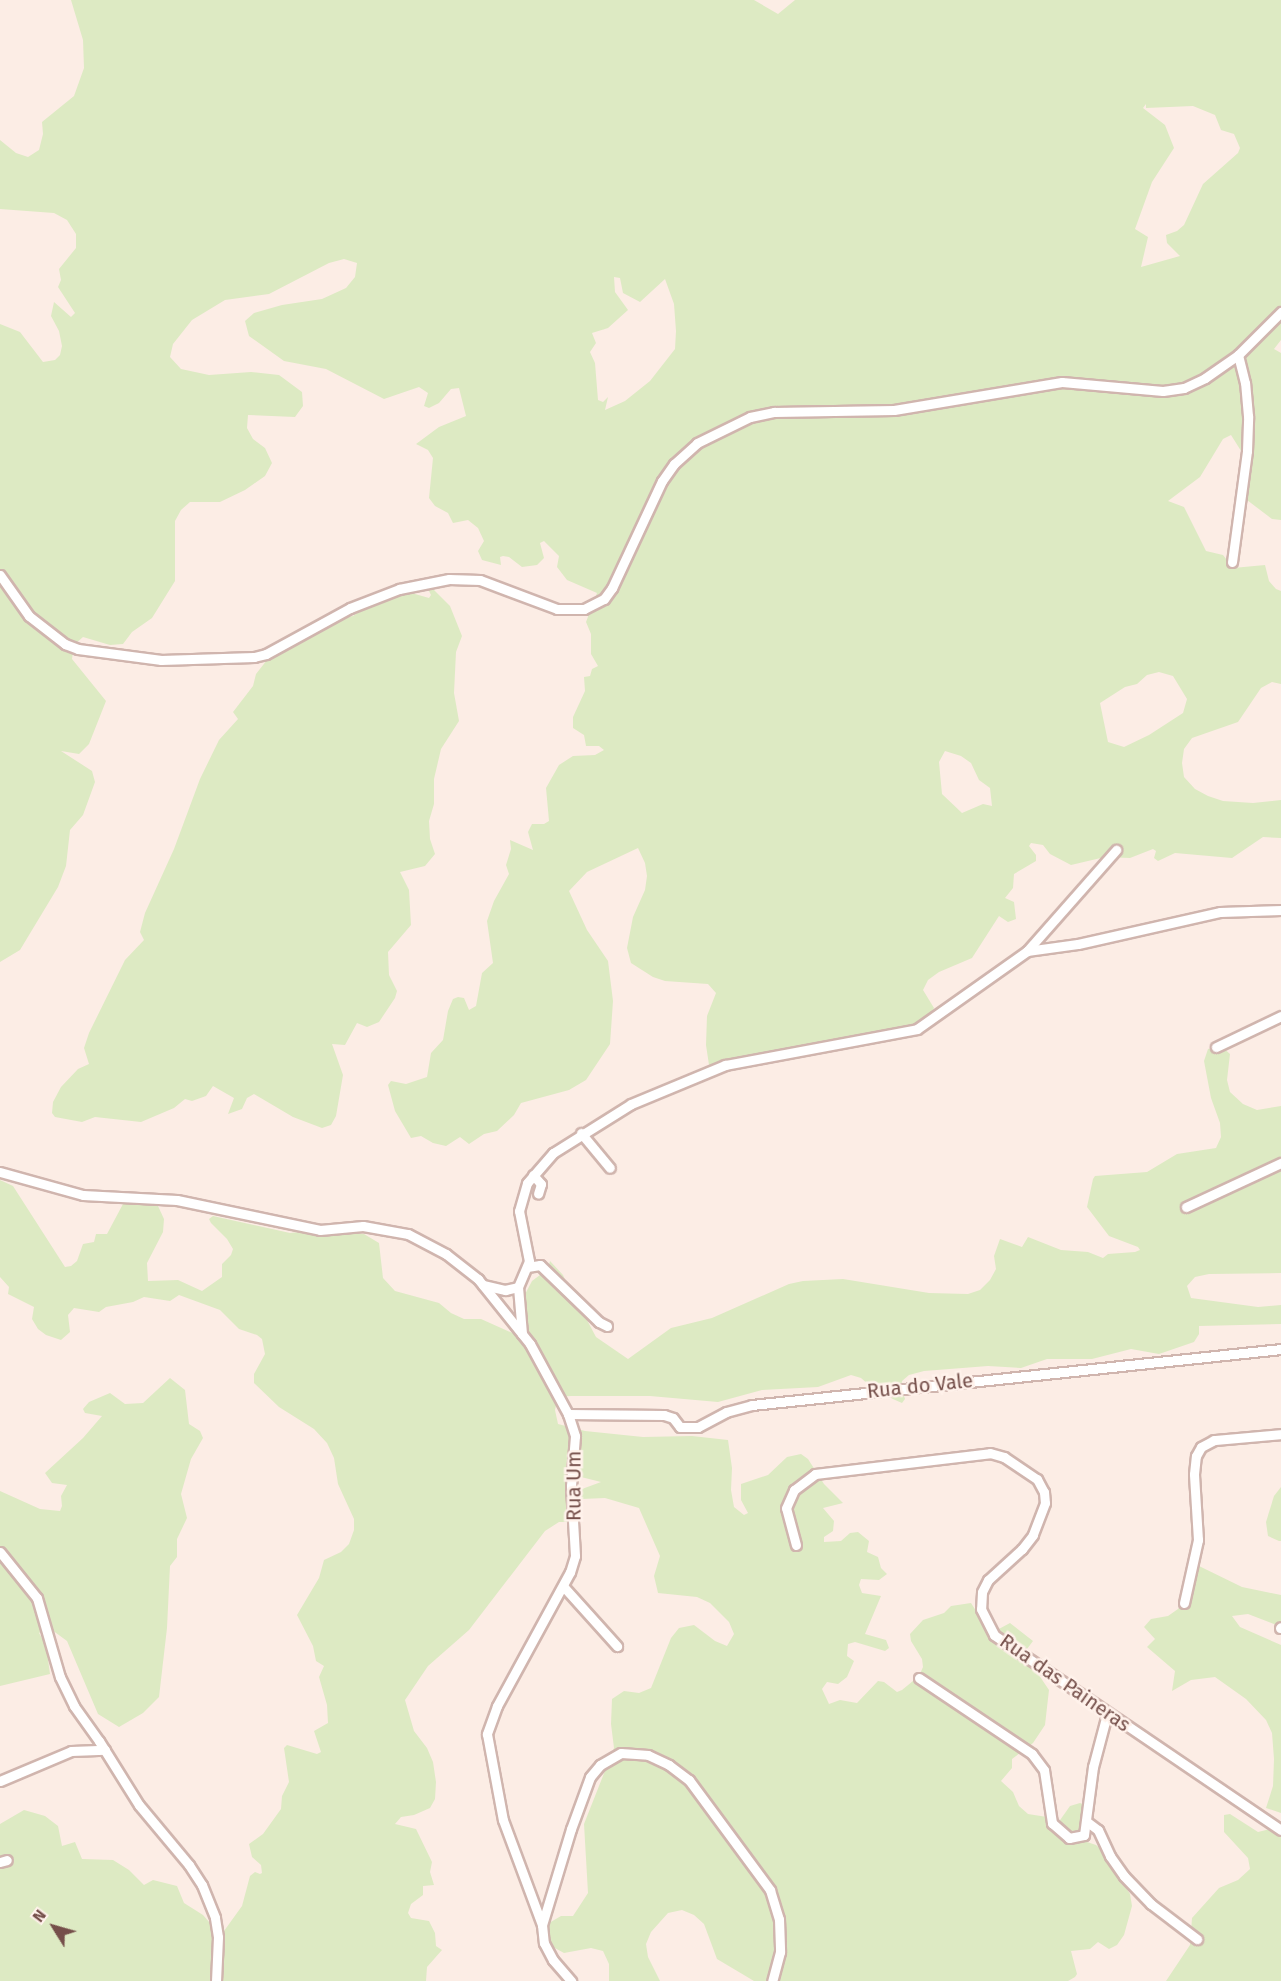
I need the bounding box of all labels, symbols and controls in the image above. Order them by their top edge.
street label: Rua do Vale [866,1368,974,1404]
street label: Rua Um [562,1451,586,1521]
street label: Rua das Paineras [995,1629,1135,1737]
north arrow [24,1897,84,1957]
text: N [28,1906,50,1926]

